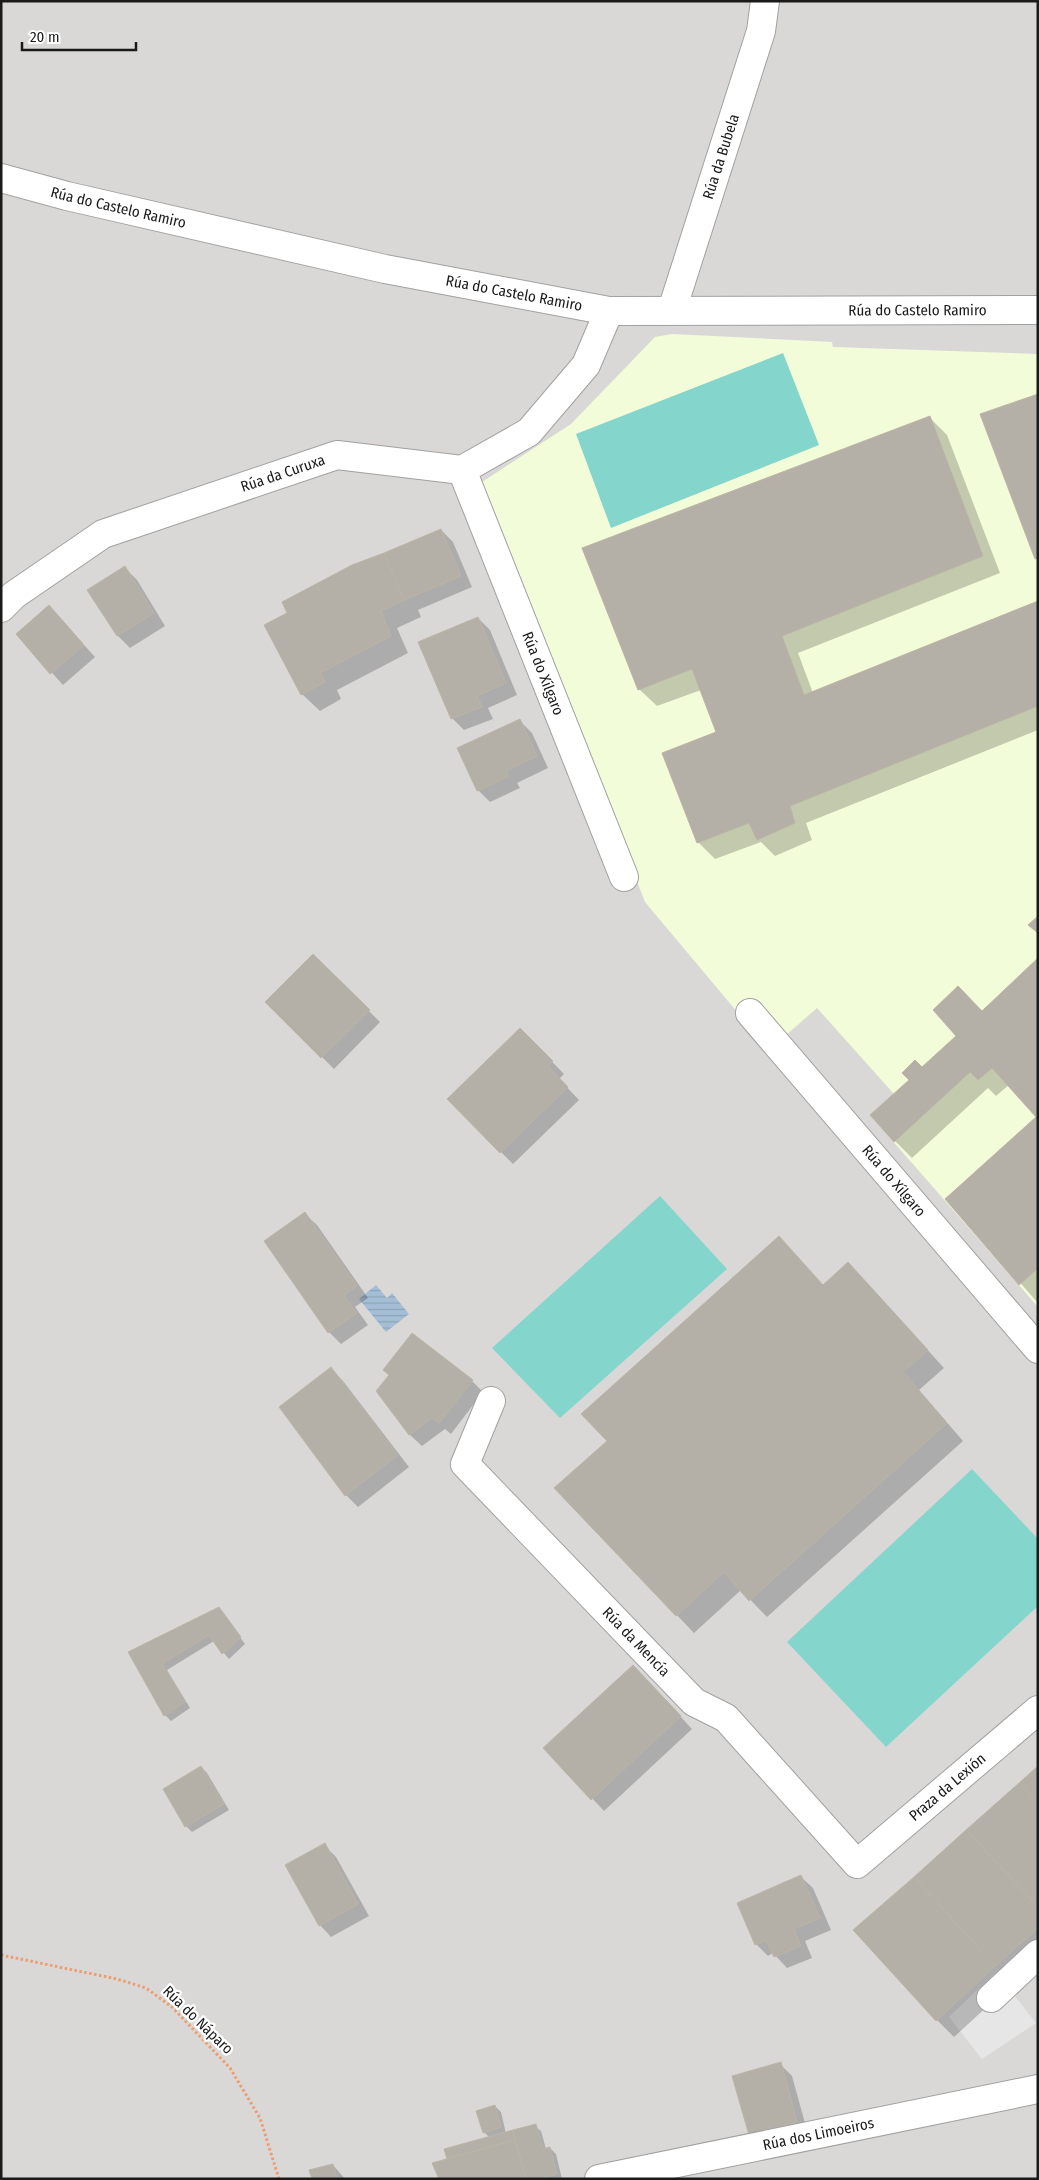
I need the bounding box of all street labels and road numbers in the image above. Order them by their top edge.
street label: Rúa da Bubela [699,112,743,202]
street label: Rúa do Castelo Ramiro [49,183,188,232]
street label: Rúa do Castelo Ramiro [444,272,584,315]
street label: Rúa do Castelo Ramiro [848,301,987,319]
street label: Rúa da Curuxa [238,451,327,496]
street label: Rúa do Xílgaro [518,629,568,718]
street label: Rúa do Xílgaro [858,1141,930,1220]
street label: Rúa da Mencía [599,1603,674,1680]
street label: Praza da Lexión [905,1749,989,1825]
street label: Rúa do Náparo [159,1982,237,2058]
street label: Rúa dos Limoeiros [761,2114,876,2154]

